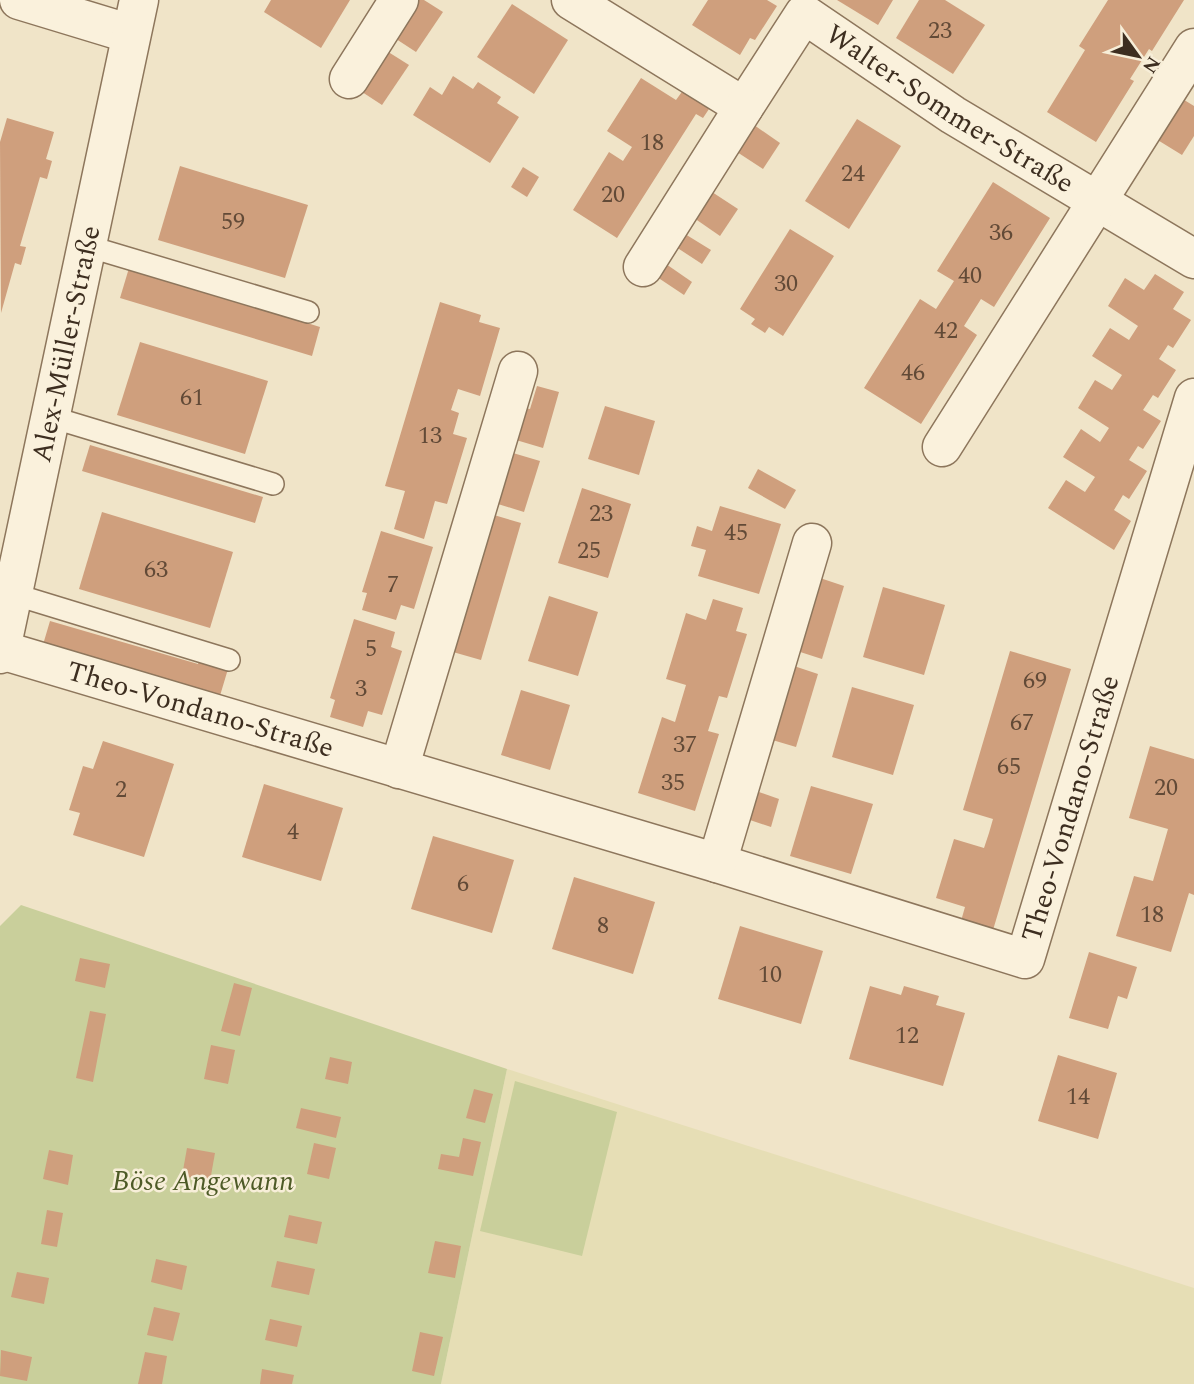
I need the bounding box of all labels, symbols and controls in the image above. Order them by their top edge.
street label: Walter-Sommer-Straße [817,13,1082,204]
house number: 23 [928,13,952,49]
north arrow [1103,21,1173,91]
text: N [1135,50,1167,79]
house number: 18 [640,125,664,161]
house number: 24 [841,156,865,192]
house number: 20 [601,177,625,213]
house number: 59 [221,204,245,240]
house number: 36 [989,215,1013,251]
street label: Alex-Müller-Straße [20,221,112,466]
house number: 40 [958,258,982,294]
house number: 30 [774,266,798,302]
house number: 42 [934,313,958,349]
house number: 46 [901,355,925,391]
house number: 61 [180,380,204,416]
house number: 13 [418,418,442,454]
house number: 23 [589,496,613,532]
house number: 45 [724,515,748,551]
house number: 25 [577,533,601,569]
house number: 63 [144,552,168,588]
house number: 7 [387,567,399,603]
house number: 5 [365,631,377,667]
street label: Theo-Vondano-Straße [62,649,339,769]
house number: 69 [1023,663,1047,699]
street label: Theo-Vondano-Straße [1010,670,1131,947]
house number: 3 [355,671,367,707]
house number: 67 [1010,705,1034,741]
house number: 37 [673,727,697,763]
house number: 65 [997,749,1021,785]
house number: 35 [661,765,685,801]
house number: 20 [1154,770,1178,806]
house number: 2 [115,772,127,808]
house number: 4 [287,814,299,850]
house number: 6 [457,866,469,902]
house number: 18 [1140,897,1164,933]
house number: 8 [597,908,609,944]
house number: 10 [758,957,782,993]
house number: 12 [895,1018,919,1054]
house number: 14 [1066,1079,1090,1115]
park label: Böse Angewann [112,1160,294,1203]

